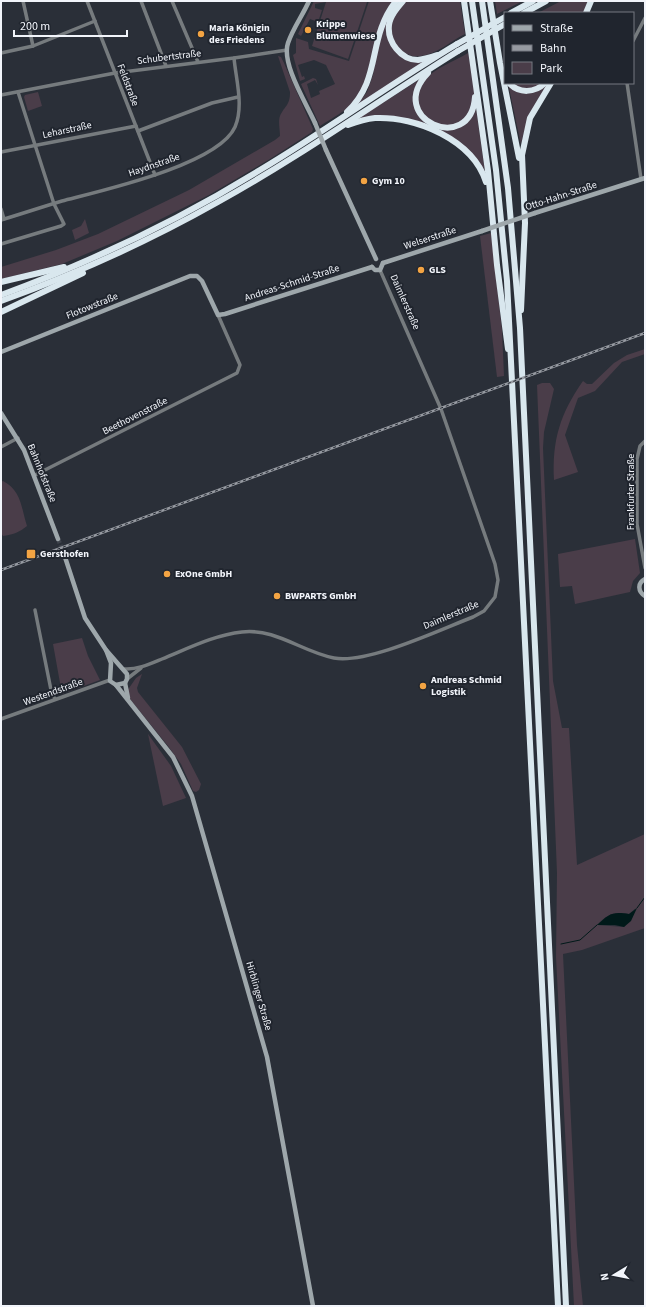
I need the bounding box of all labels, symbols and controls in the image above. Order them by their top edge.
scale bar [14,12,127,38]
legend [504,12,634,84]
place label: Krippe Blumenwiese [316,17,375,43]
text: 200 m [20,18,50,35]
text: Straße [540,20,573,37]
place label: Maria Königin des Friedens [209,21,270,47]
marker: Krippe Blumenwiese [303,25,313,35]
marker: Maria Königin des Friedens [196,29,206,39]
text: Bahn [540,40,566,57]
street label: Schubertstraße [136,46,202,68]
text: Park [540,60,562,77]
street label: Feldstraße [114,62,142,108]
street label: Leharstraße [41,118,93,142]
street label: Haydnstraße [126,150,182,180]
place label: Gym 10 [372,174,405,188]
marker: Gym 10 [359,176,369,186]
street label: Otto-Hahn-Straße [523,178,599,214]
street label: Welserstraße [402,223,458,253]
street label: Andreas-Schmid-Straße [243,261,341,305]
place label: GLS [429,263,446,277]
marker: GLS [416,265,426,275]
street label: Daimlerstraße [387,272,423,332]
street label: Flotowstraße [64,289,120,323]
street label: Beethovenstraße [100,394,170,438]
street label: Bahnhofstraße [24,442,60,504]
street label: Frankfurter Straße [624,454,638,530]
place label: Gersthofen [40,547,89,561]
marker: Gersthofen [25,548,37,560]
place label: ExOne GmbH [175,567,232,581]
marker: ExOne GmbH [162,569,172,579]
place label: BWPARTS GmbH [285,589,357,603]
marker: BWPARTS GmbH [272,591,282,601]
street label: Daimlerstraße [421,597,481,633]
place label: Andreas Schmid Logistik [430,673,502,699]
street label: Westendstraße [21,675,85,709]
marker: Andreas Schmid Logistik [418,681,428,691]
street label: Hirblinger Straße [242,960,276,1032]
north arrow [594,1255,634,1295]
text: N [597,1272,613,1282]

